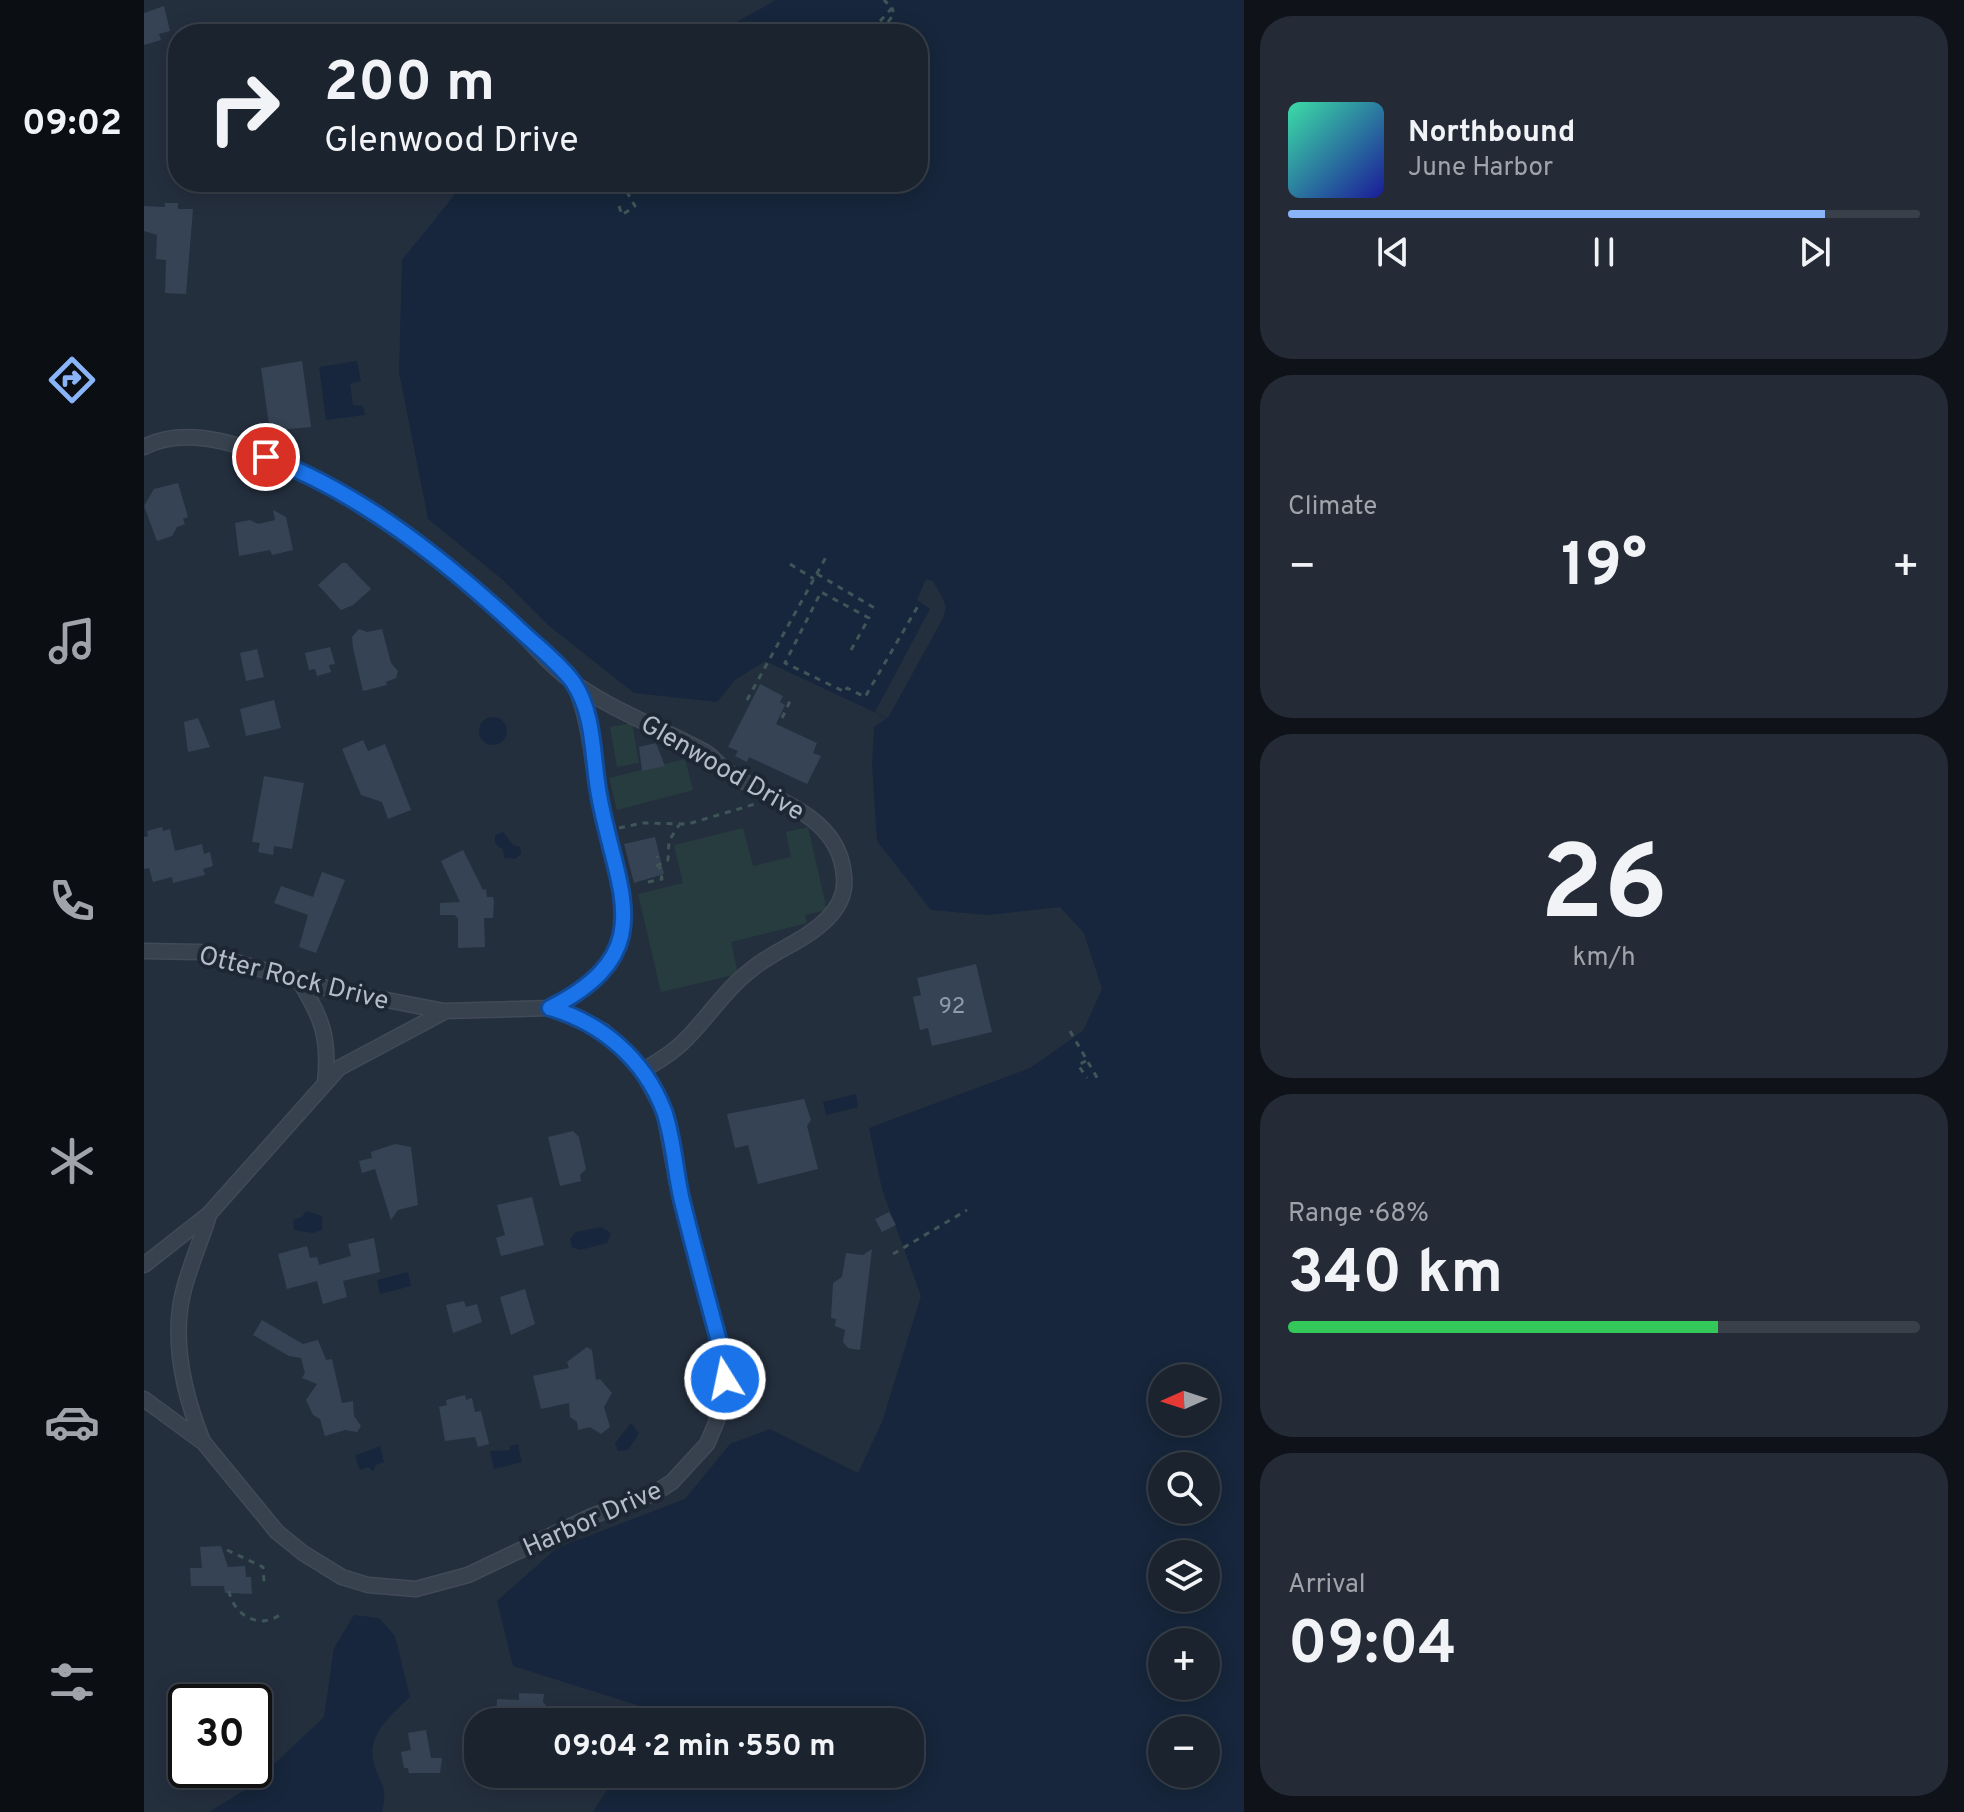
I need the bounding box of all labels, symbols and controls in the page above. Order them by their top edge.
text: 200 m [324,50,495,120]
icon: right [192,56,296,160]
text: 09:02 [22,102,122,148]
text: Northbound [1408,115,1575,152]
text: Glenwood Drive [324,119,579,165]
text: June Harbor [1408,152,1553,185]
icon: previous [1371,230,1415,274]
icon: pause [1582,230,1626,274]
icon: next [1793,230,1837,274]
icon: directions [44,352,100,408]
pin [232,423,300,491]
icon: arrive [244,435,288,479]
text: Climate [1288,491,1377,524]
text: 19° [1561,531,1647,607]
text: − [1288,541,1316,597]
text: + [1892,541,1920,597]
icon: music [44,613,100,669]
street label: Glenwood Drive [634,709,810,829]
text: 26 [1540,824,1668,956]
icon: phone [44,873,100,929]
street label: Otter Rock Drive [195,940,392,1019]
text: km/h [1572,942,1636,975]
house number: 92 [939,994,965,1021]
icon: climate [44,1133,100,1189]
text: Range · 68% [1288,1198,1429,1231]
text: 340 km [1288,1238,1503,1314]
position arrow [683,1337,767,1421]
north arrow [1148,1364,1220,1436]
map controls [1148,1364,1220,1788]
icon: car [44,1394,100,1450]
button: search [1148,1452,1220,1524]
street label: Harbor Drive [518,1475,668,1566]
button: layers [1148,1540,1220,1612]
text: Arrival [1288,1569,1366,1602]
text: 09:04 [1288,1609,1457,1685]
button: + [1148,1628,1220,1700]
icon: filters [44,1654,100,1710]
speed limit sign: 30 [168,1684,272,1788]
button: − [1148,1716,1220,1788]
text: 09:04 · 2 min · 550 m [553,1729,835,1766]

